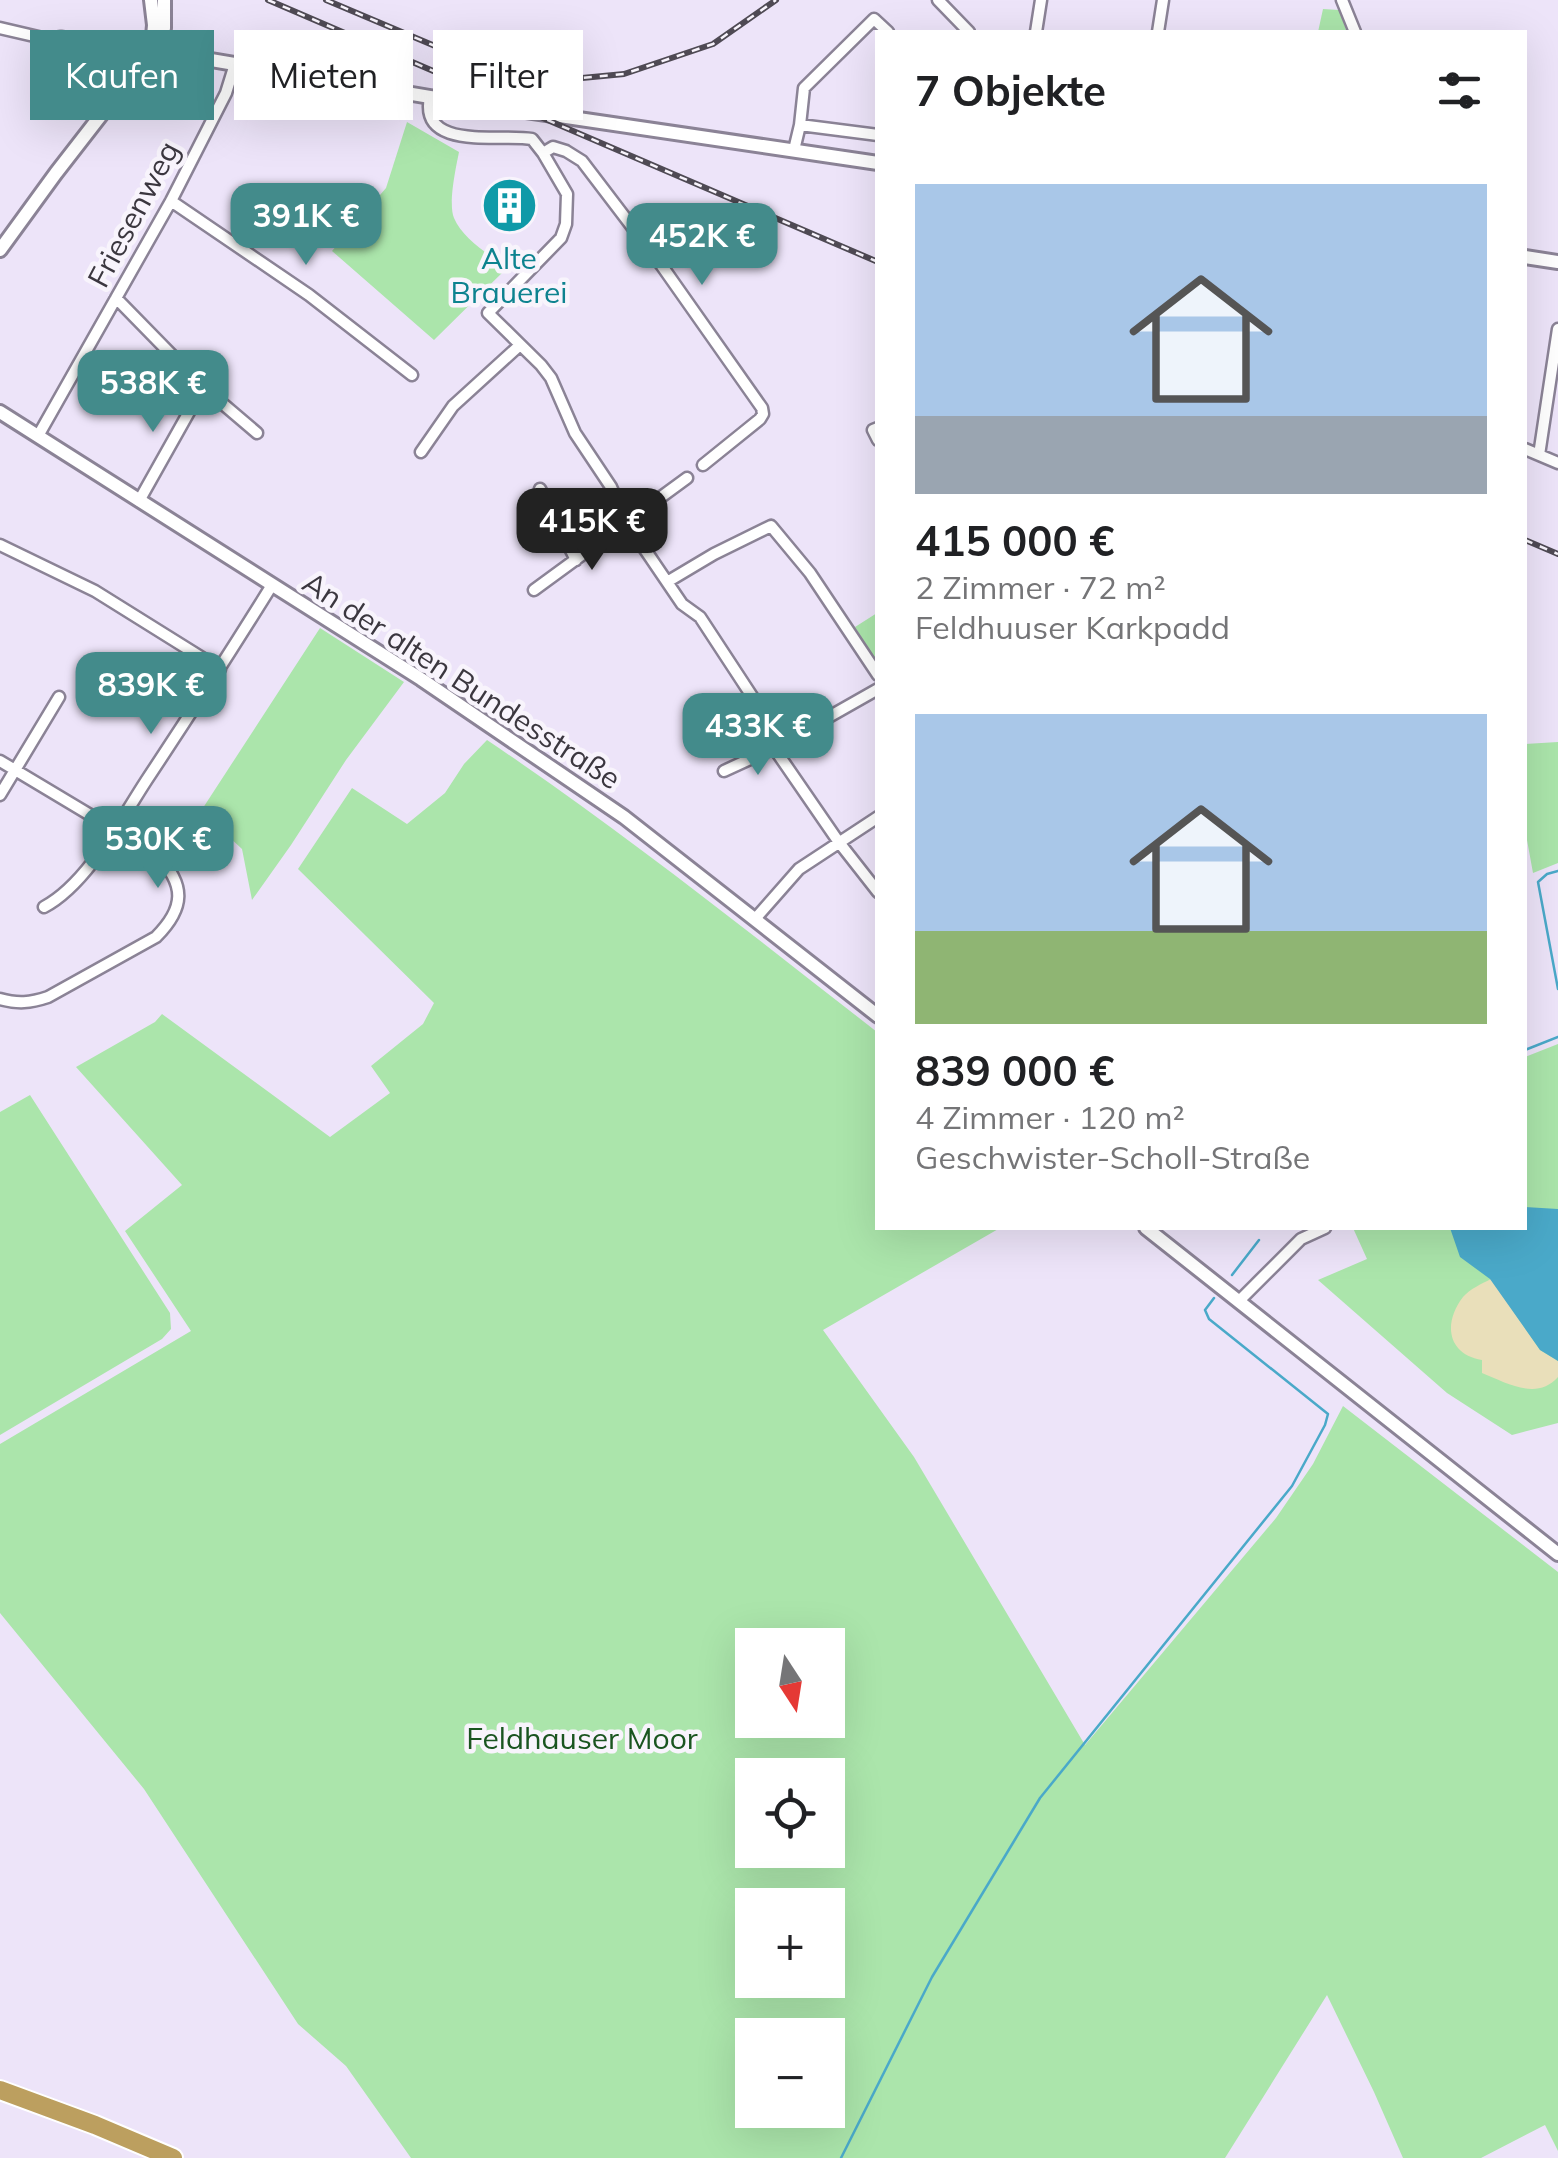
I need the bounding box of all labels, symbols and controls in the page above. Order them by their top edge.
chip: Kaufen [30,30,214,120]
chip: Mieten [234,30,413,120]
chip: Filter [433,30,583,120]
icon: filters [1432,63,1487,118]
text: 7 Objekte [915,64,1106,117]
street label: Friesenweg [79,135,187,293]
building icon: Alte Brauerei [479,175,539,235]
pin: 391K € [225,183,387,268]
text: 391K € [253,195,359,235]
pin: 452K € [621,203,783,288]
text: 452K € [649,215,755,255]
place label: Alte Brauerei [451,239,567,311]
icon: home [1111,249,1291,429]
pin: 538K € [72,350,234,435]
text: 538K € [100,362,206,402]
pin: 415K € [511,488,673,573]
text: 415K € [539,500,645,540]
text: 415 000 € [915,514,1114,567]
street label: An der alten Bundesstraße [296,563,628,797]
text: 2 Zimmer · 72 m² [915,567,1166,607]
text: Feldhuuser Karkpadd [915,607,1230,647]
pin: 839K € [70,652,232,737]
text: 839K € [98,664,204,704]
pin: 433K € [677,693,839,778]
text: 433K € [705,705,811,745]
icon: home [1111,779,1291,959]
pin: 530K € [77,806,239,891]
text: 530K € [105,818,211,858]
text: 839 000 € [915,1044,1114,1097]
text: 4 Zimmer · 120 m² [915,1097,1185,1137]
text: Geschwister-Scholl-Straße [915,1137,1310,1177]
north arrow [735,1628,845,1738]
map controls [735,1628,845,2128]
park label: Feldhauser Moor [466,1719,698,1757]
button: locate [735,1758,845,1868]
button: + [735,1888,845,1998]
button: − [735,2018,845,2128]

